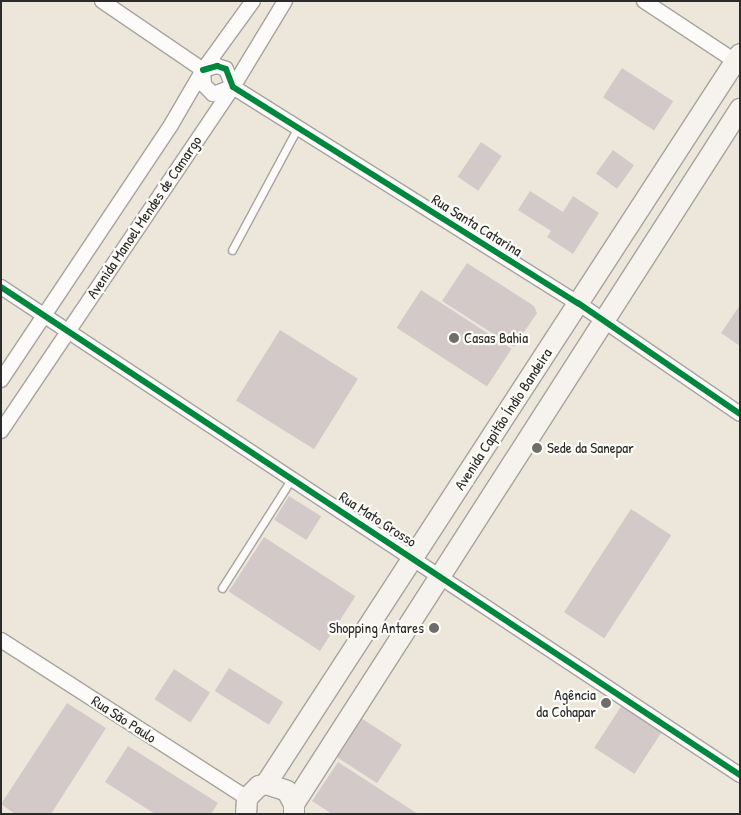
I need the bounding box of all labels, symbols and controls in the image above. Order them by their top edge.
street label: Avenida Manoel Mendes de Camargo [83,132,205,302]
street label: Rua Santa Catarina [429,190,525,260]
place label: Casas Bahia [464,329,528,347]
marker: Casas Bahia [448,332,460,344]
street label: Avenida Capitão Índio Bandeira [450,345,556,493]
place label: Sede da Sanepar [547,439,634,457]
marker: Sede da Sanepar [531,442,543,454]
street label: Rua Mato Grosso [336,487,420,551]
place label: Shopping Antares [329,619,424,637]
marker: Shopping Antares [428,622,440,634]
place label: Agência da Cohapar [536,685,596,720]
street label: Rua São Paulo [88,691,160,747]
marker: Agência da Cohapar [600,697,612,709]

